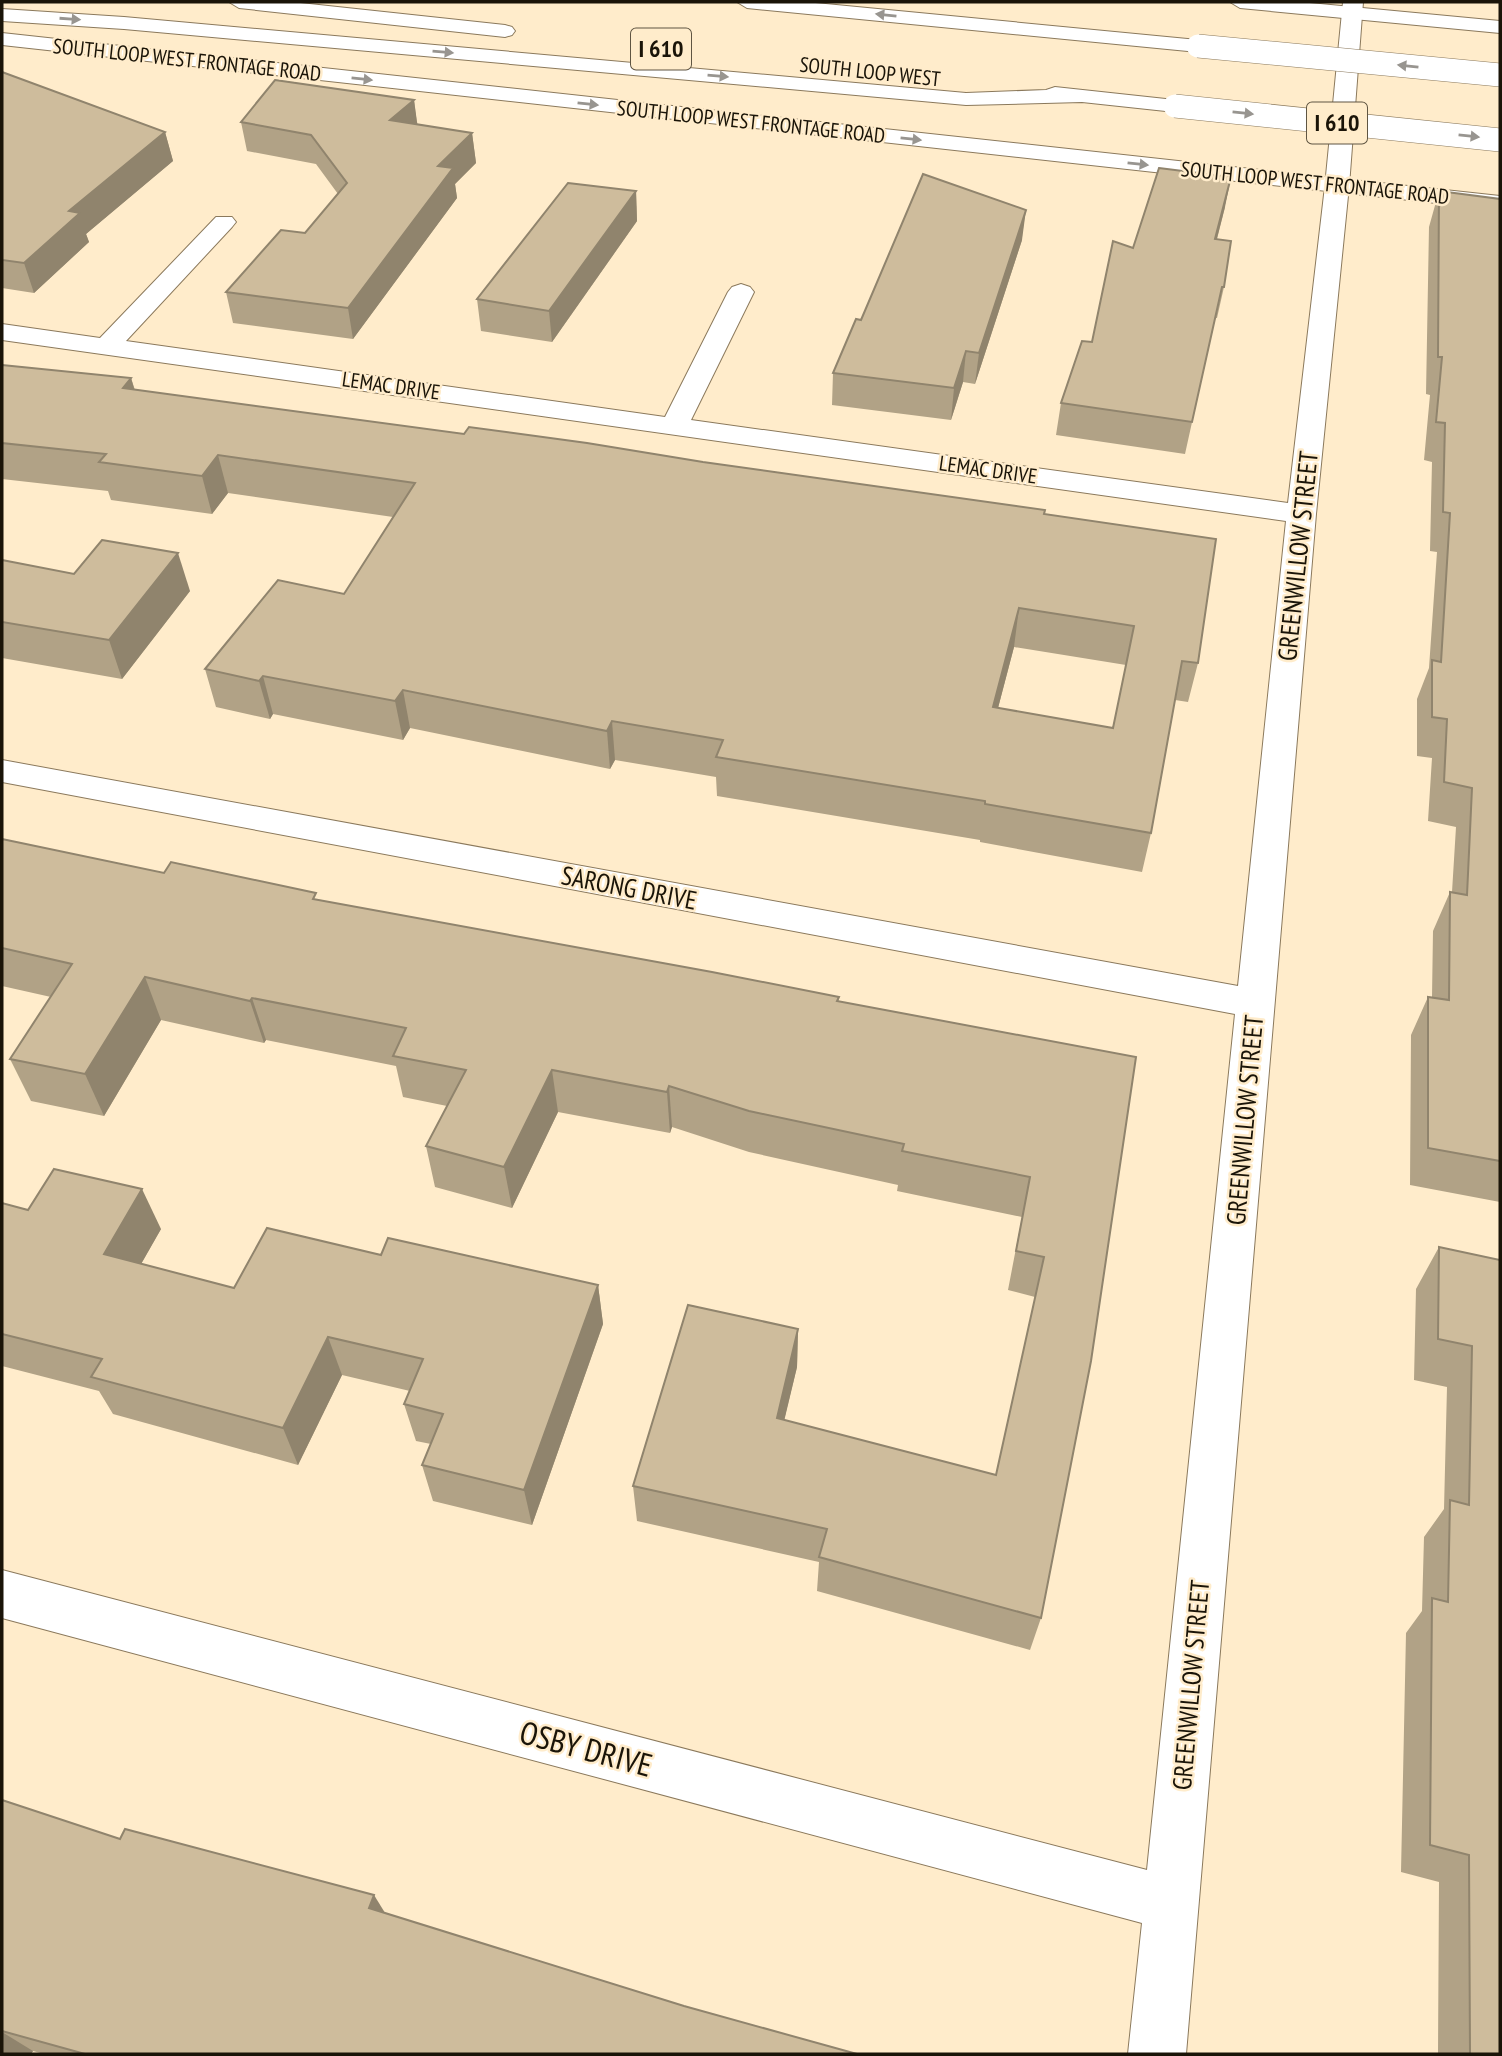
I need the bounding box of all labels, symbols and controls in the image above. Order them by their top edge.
one-way arrow [875,10,897,21]
one-way arrow [59,14,81,25]
road number: I 610 [631,28,691,70]
street label: SOUTH LOOP WEST FRONTAGE ROAD [52,32,322,87]
one-way arrow [432,47,454,58]
street label: SOUTH LOOP WEST [798,51,942,92]
one-way arrow [1397,60,1419,71]
one-way arrow [708,71,730,82]
one-way arrow [351,73,373,84]
street label: SOUTH LOOP WEST FRONTAGE ROAD [616,94,886,149]
one-way arrow [577,98,599,109]
road number: I 610 [1307,103,1367,144]
one-way arrow [1232,108,1254,119]
one-way arrow [1458,131,1480,142]
one-way arrow [901,134,923,145]
street label: SOUTH LOOP WEST FRONTAGE ROAD [1180,155,1450,210]
one-way arrow [1127,159,1149,170]
street label: LEMAC DRIVE [340,365,442,406]
street label: LEMAC DRIVE [937,449,1039,490]
street label: GREENWILLOW STREET [1270,449,1325,662]
street label: SARONG DRIVE [559,858,700,917]
street label: GREENWILLOW STREET [1219,1013,1270,1226]
street label: GREENWILLOW STREET [1165,1578,1216,1791]
street label: OSBY DRIVE [516,1710,657,1786]

